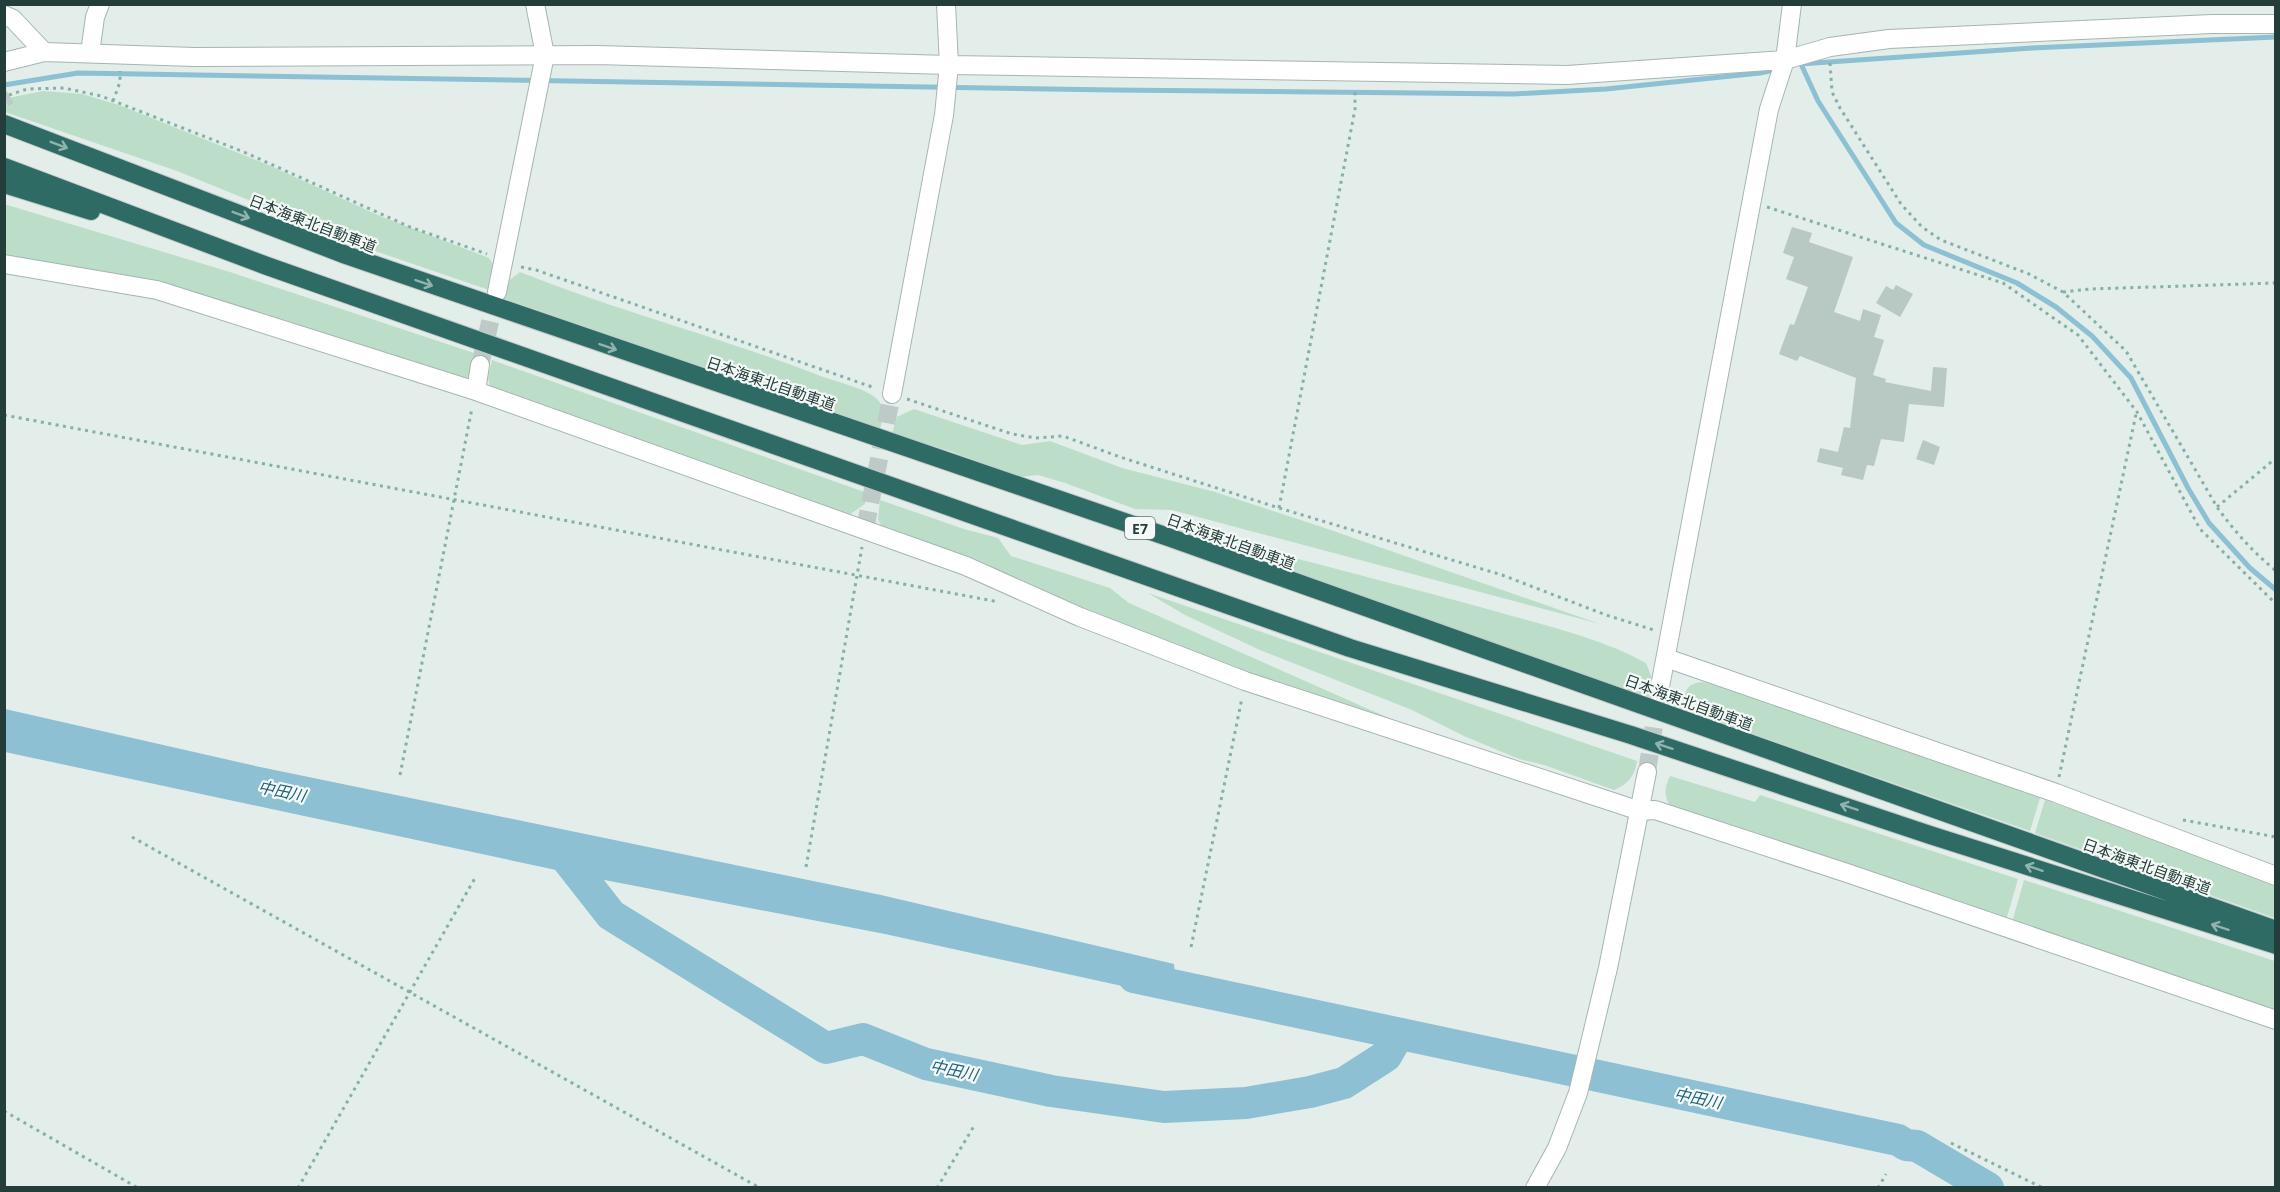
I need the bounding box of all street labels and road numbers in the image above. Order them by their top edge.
street label: 日本海東北自動車道 [246,189,380,257]
street label: 日本海東北自動車道 [704,352,838,414]
street label: 日本海東北自動車道 [1164,509,1298,573]
road number: E7 [1125,517,1155,539]
street label: 日本海東北自動車道 [1622,670,1756,734]
street label: 日本海東北自動車道 [2080,834,2214,898]

